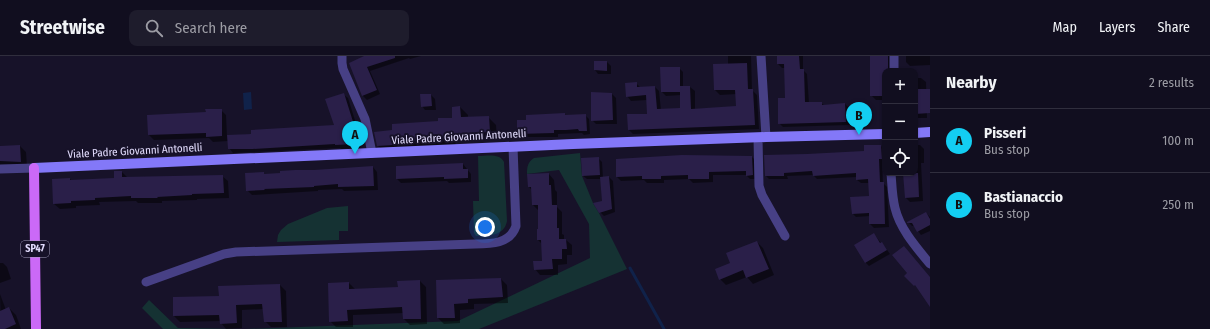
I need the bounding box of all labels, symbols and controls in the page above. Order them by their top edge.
search box [129,10,409,46]
text: Streetwise [20,16,105,39]
icon: search [143,17,165,39]
text: Search here [175,19,247,37]
text: Map [1053,19,1077,36]
text: Layers [1099,19,1135,36]
text: Share [1157,19,1190,36]
map controls [882,68,918,176]
button: + [882,68,918,104]
text: Nearby [946,72,997,93]
text: 2 results [1149,75,1194,90]
pin: B [846,102,872,135]
button: − [882,104,918,140]
pin: A [342,121,368,154]
text: Pisseri [984,124,1026,142]
street label: Viale Padre Giovanni Antonelli [391,127,527,147]
text: A [955,133,963,148]
text: 100 m [1162,133,1194,148]
button: locate [882,140,918,176]
street label: Viale Padre Giovanni Antonelli [67,141,203,161]
text: Bus stop [984,142,1030,157]
text: Bastianaccio [984,188,1063,206]
text: B [955,197,963,212]
text: 250 m [1162,197,1194,212]
text: Bus stop [984,206,1030,221]
your location [475,217,495,237]
road number: SP47 [21,241,49,257]

